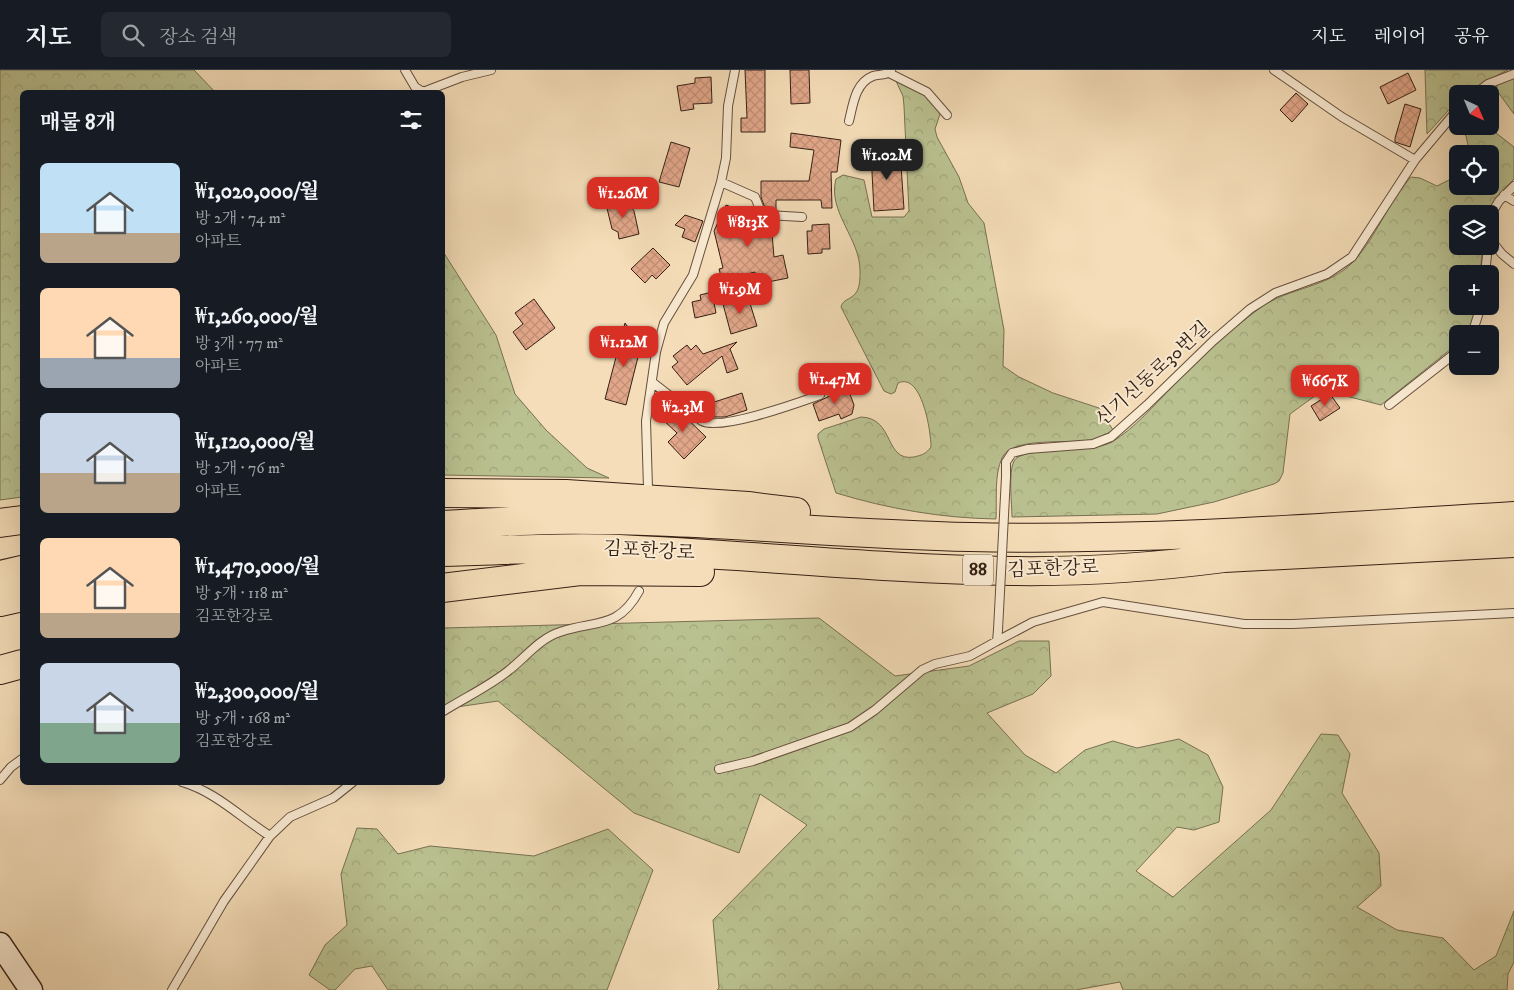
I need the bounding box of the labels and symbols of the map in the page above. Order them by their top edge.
north arrow [1449,85,1499,135]
pin: ₩1.02M [846,138,928,181]
pin: ₩1.26M [582,176,664,219]
pin: ₩813K [713,206,783,248]
pin: ₩1.9M [705,272,775,315]
street label: 신기신동로30번길 [1091,317,1215,431]
pin: ₩1.12M [583,326,665,368]
pin: ₩1.47M [794,362,876,405]
pin: ₩667K [1290,364,1360,407]
pin: ₩2.3M [648,390,718,433]
street label: 김포한강로 [603,537,695,565]
road number: 88 [963,554,993,586]
street label: 김포한강로 [1007,556,1099,582]

